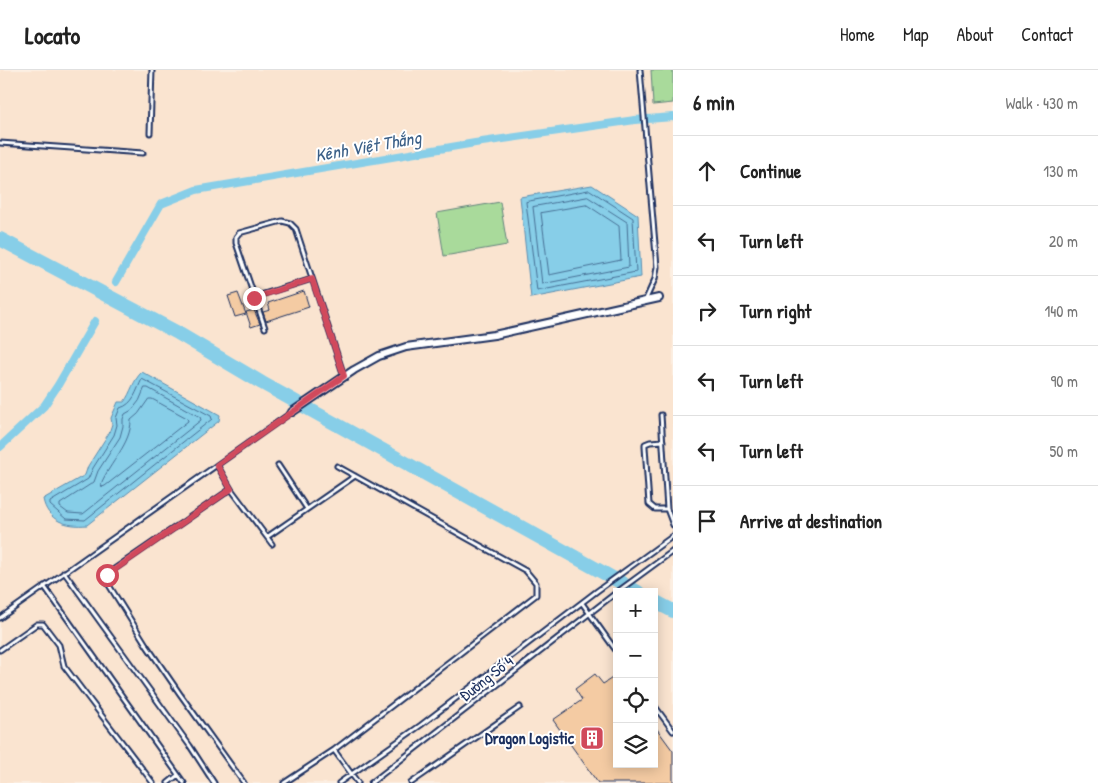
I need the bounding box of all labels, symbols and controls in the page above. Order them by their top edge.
text: Locato [25,19,80,51]
text: Home [840,22,875,47]
text: Map [903,22,928,47]
text: About [956,22,993,47]
text: Contact [1021,22,1073,47]
text: 6 min [693,88,735,117]
text: Walk · 430 m [1006,92,1078,114]
water label: Kênh Việt Thắng [313,124,424,168]
icon: ahead [693,157,721,185]
text: Continue [740,158,801,184]
text: 130 m [1043,160,1078,182]
icon: left [693,227,721,255]
text: Turn left [740,228,803,254]
text: 20 m [1049,230,1078,252]
route end [243,287,266,310]
icon: right [693,297,721,325]
text: Turn right [740,298,811,324]
text: 140 m [1044,300,1078,322]
icon: left [693,367,721,395]
text: Turn left [740,368,803,394]
text: 90 m [1050,370,1078,392]
icon: left [693,437,721,465]
text: Turn left [740,438,803,464]
text: 50 m [1050,440,1078,462]
icon: arrive [693,507,721,535]
text: Arrive at destination [740,508,882,534]
route start [96,564,119,587]
map controls [613,588,658,768]
button: + [613,588,658,633]
button: − [613,633,658,678]
street label: Đường Số 4 [454,650,518,706]
button: locate [613,678,658,723]
button: layers [613,723,658,768]
building icon: Dragon Logistic [579,725,605,751]
place label: Dragon Logistic [485,727,575,750]

